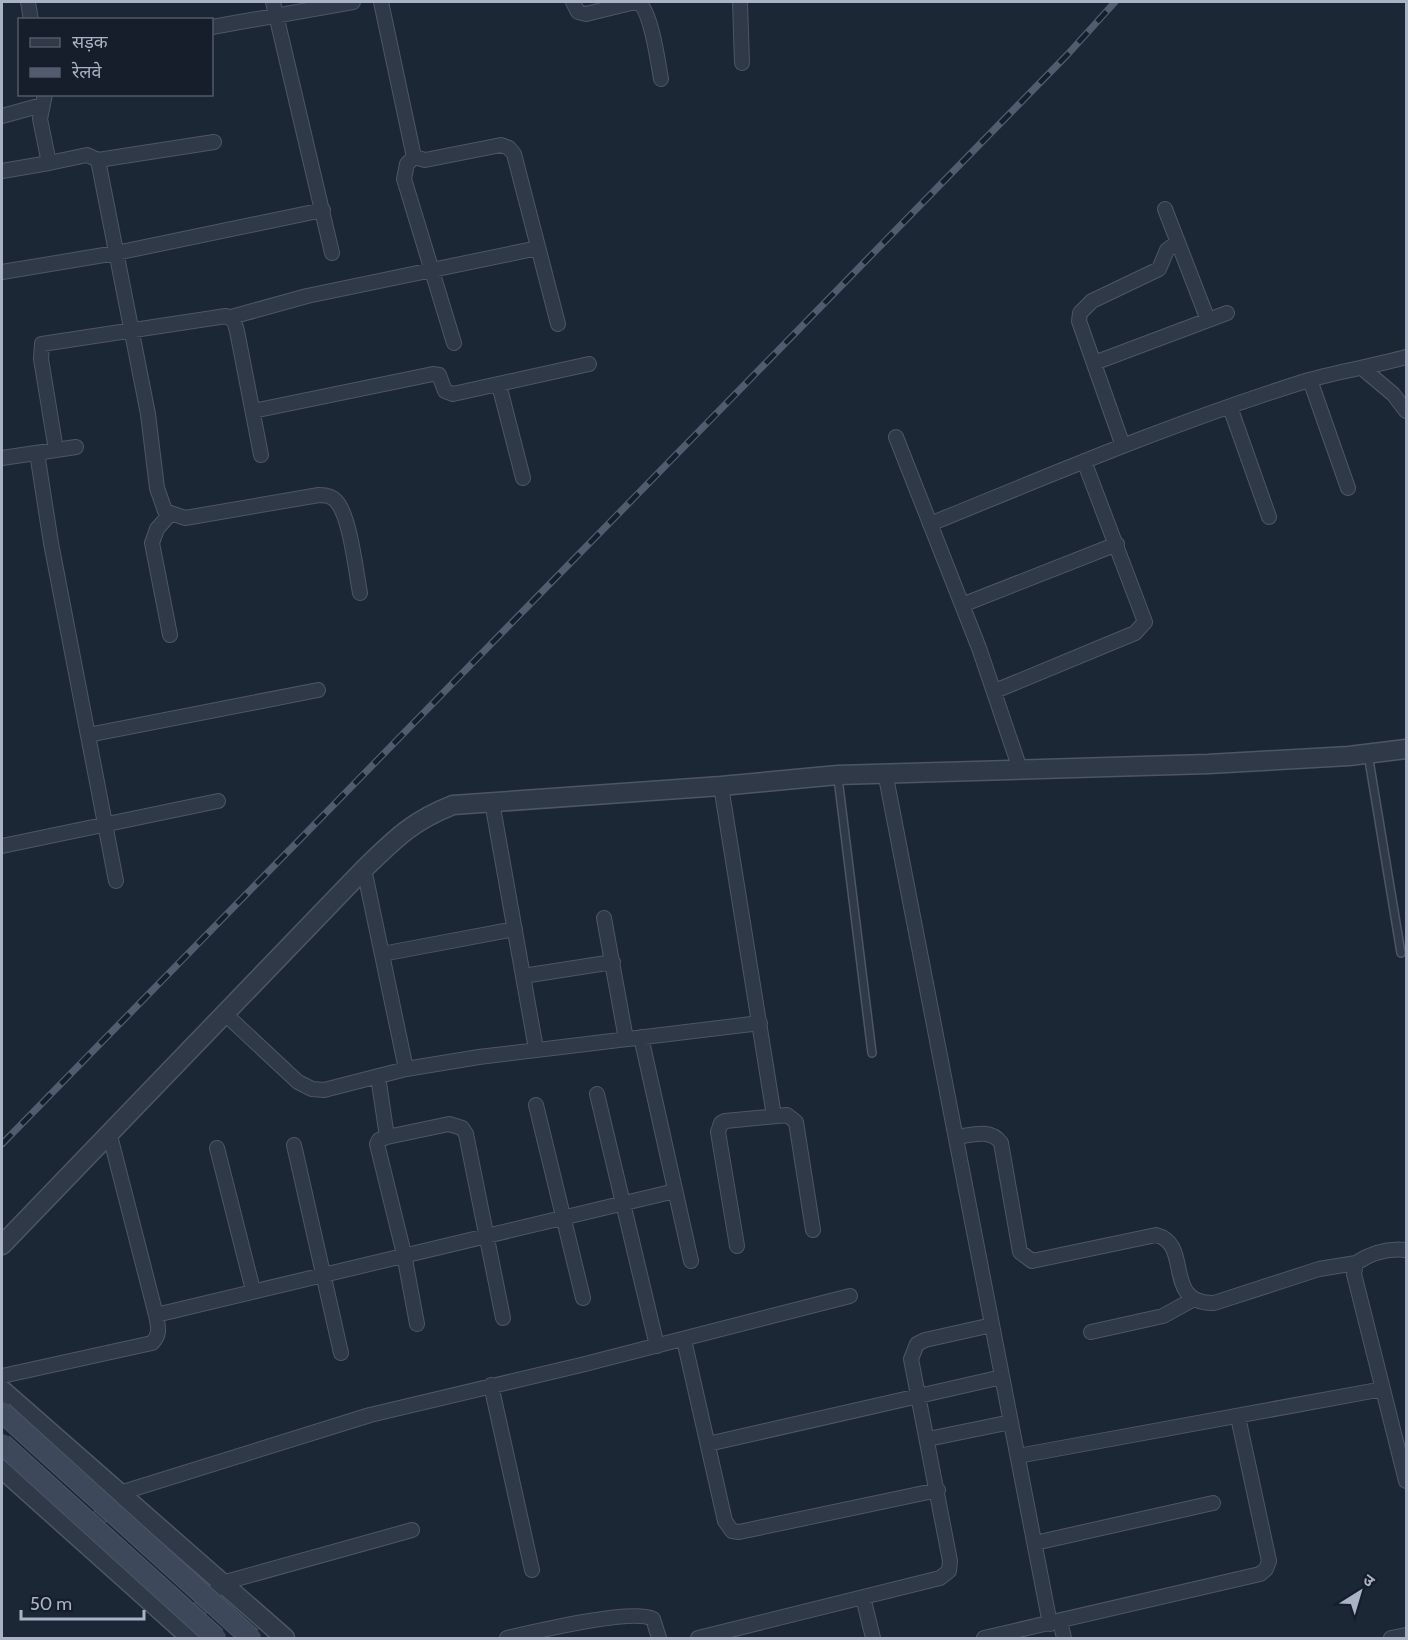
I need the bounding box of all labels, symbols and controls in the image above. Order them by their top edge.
legend [18,18,213,96]
text: सड़क [72,31,109,53]
text: रेलवे [71,61,103,83]
north arrow [1330,1562,1390,1622]
text: उ [1359,1570,1379,1591]
scale bar [21,1583,144,1621]
text: 50 m [30,1593,72,1615]

